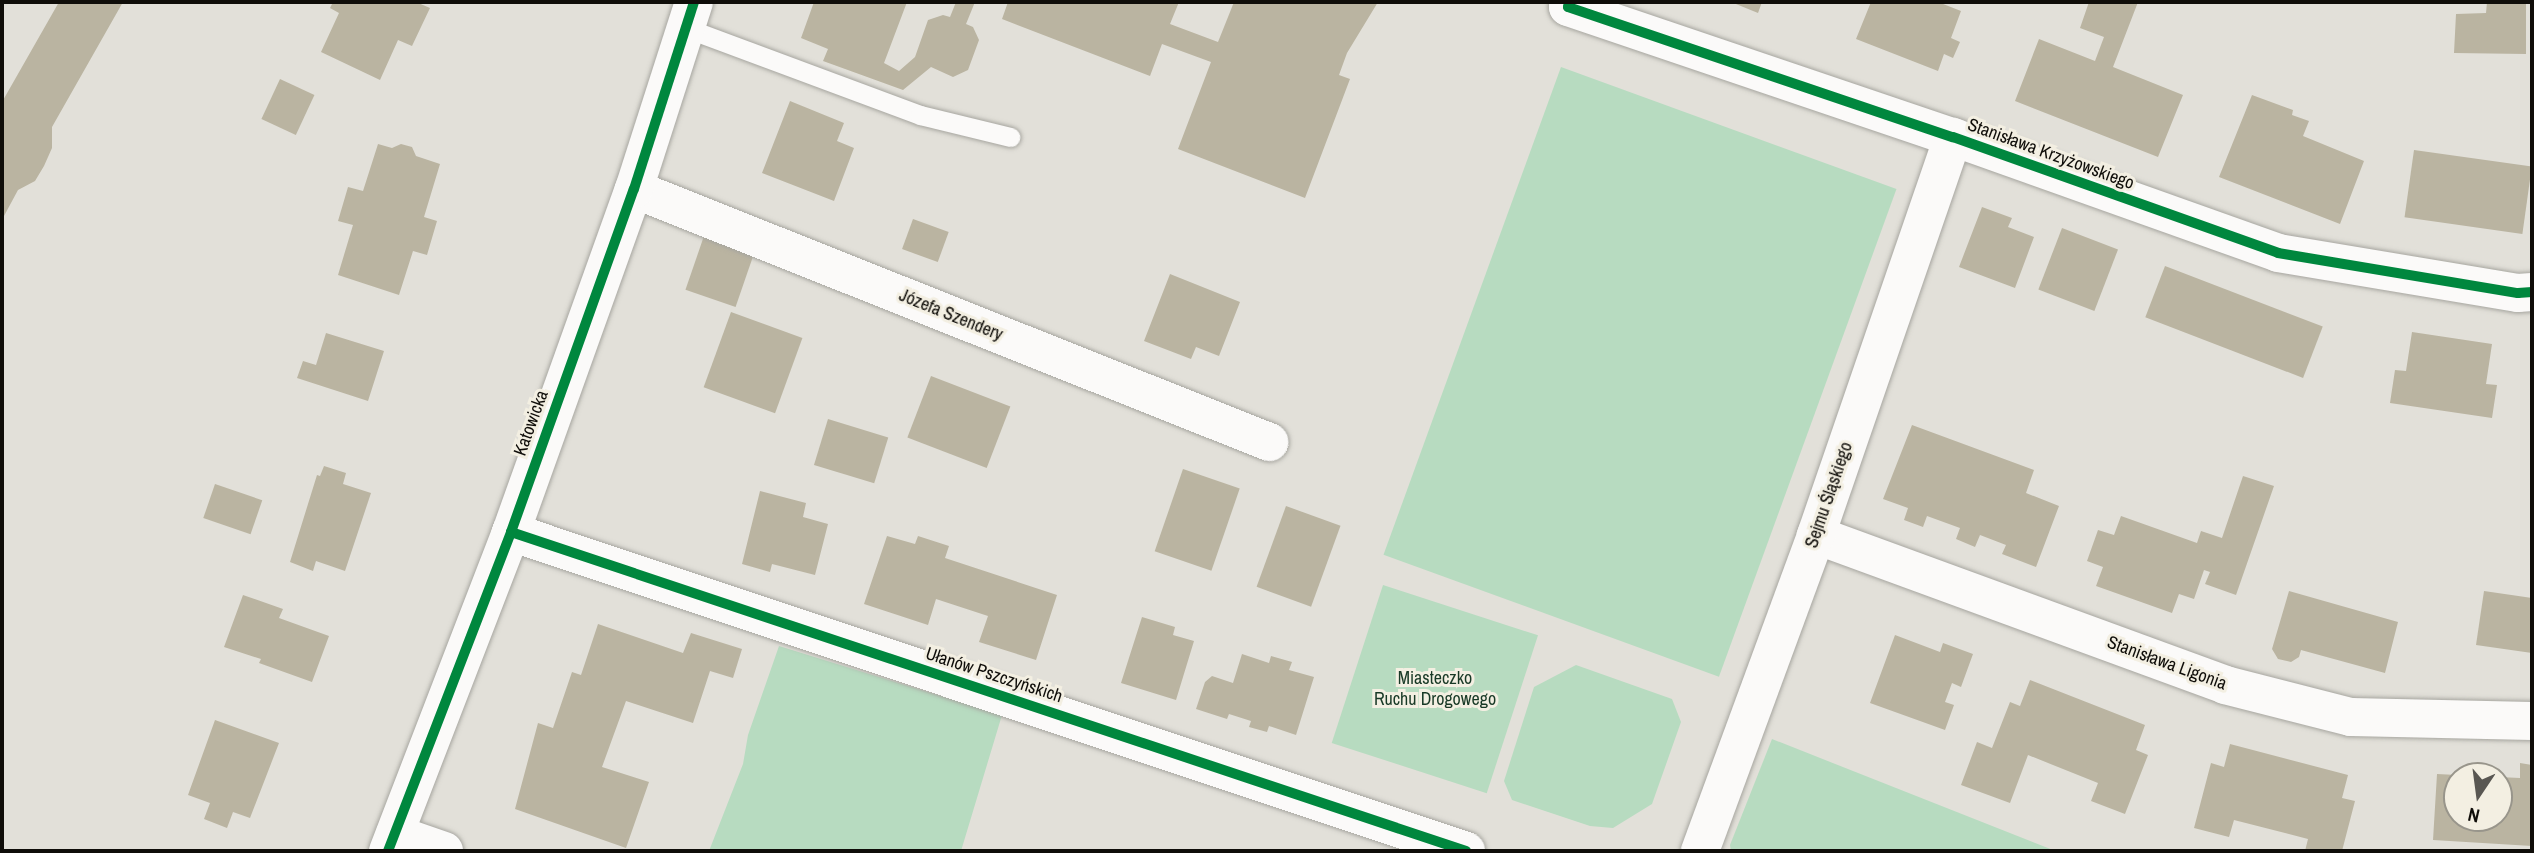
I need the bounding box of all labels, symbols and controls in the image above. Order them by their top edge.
street label: Stanisława Krzyżowskiego [1965,114,2137,194]
street label: Józefa Szendery [896,284,1006,346]
street label: Katowicka [509,387,553,459]
street label: Sejmu Śląskiego [1801,439,1857,551]
street label: Stanisława Ligonia [2104,631,2230,695]
street label: Ułanów Pszczyńskich [923,643,1065,707]
park label: Miasteczko Ruchu Drogowego [1374,668,1496,710]
north arrow [2443,762,2513,832]
text: N [2465,802,2482,829]

